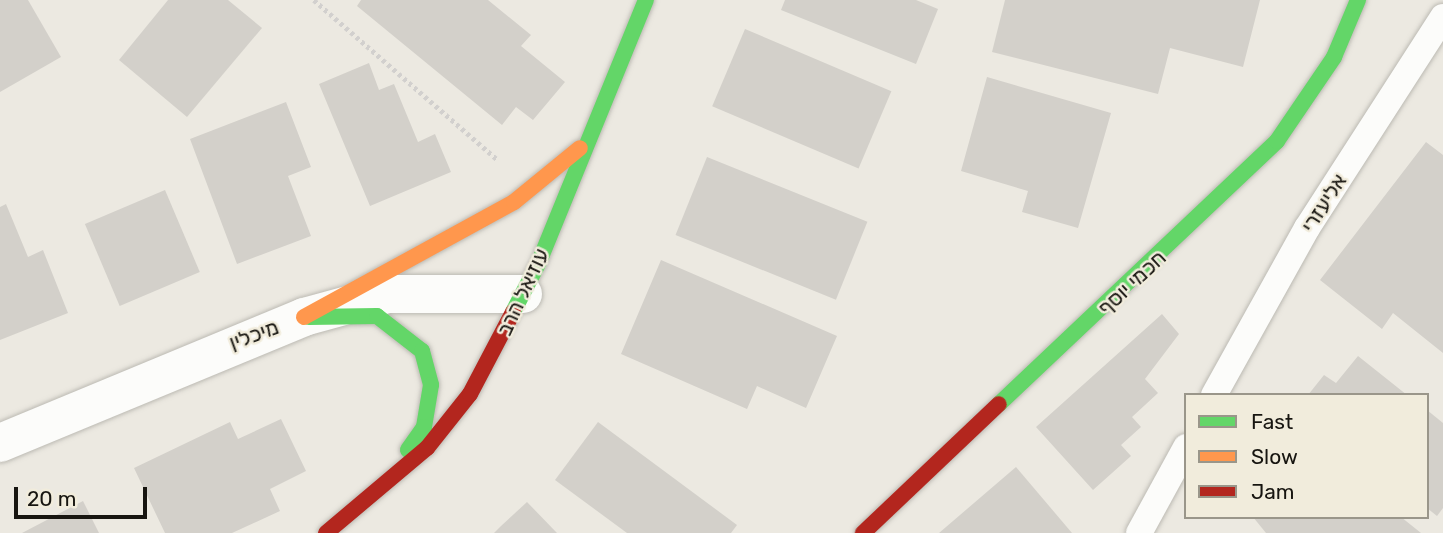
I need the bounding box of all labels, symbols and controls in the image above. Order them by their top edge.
street label: אליעזרי [1296,169,1352,237]
street label: עוזיאל הרב [492,244,554,340]
street label: חכמי יוסף [1093,245,1171,321]
street label: מיכלין [226,314,282,356]
legend [1184,393,1429,519]
text: Fast [1251,409,1293,434]
text: Slow [1251,444,1298,469]
scale bar [18,474,150,518]
text: Jam [1251,479,1295,504]
text: 20 m [27,486,76,511]

